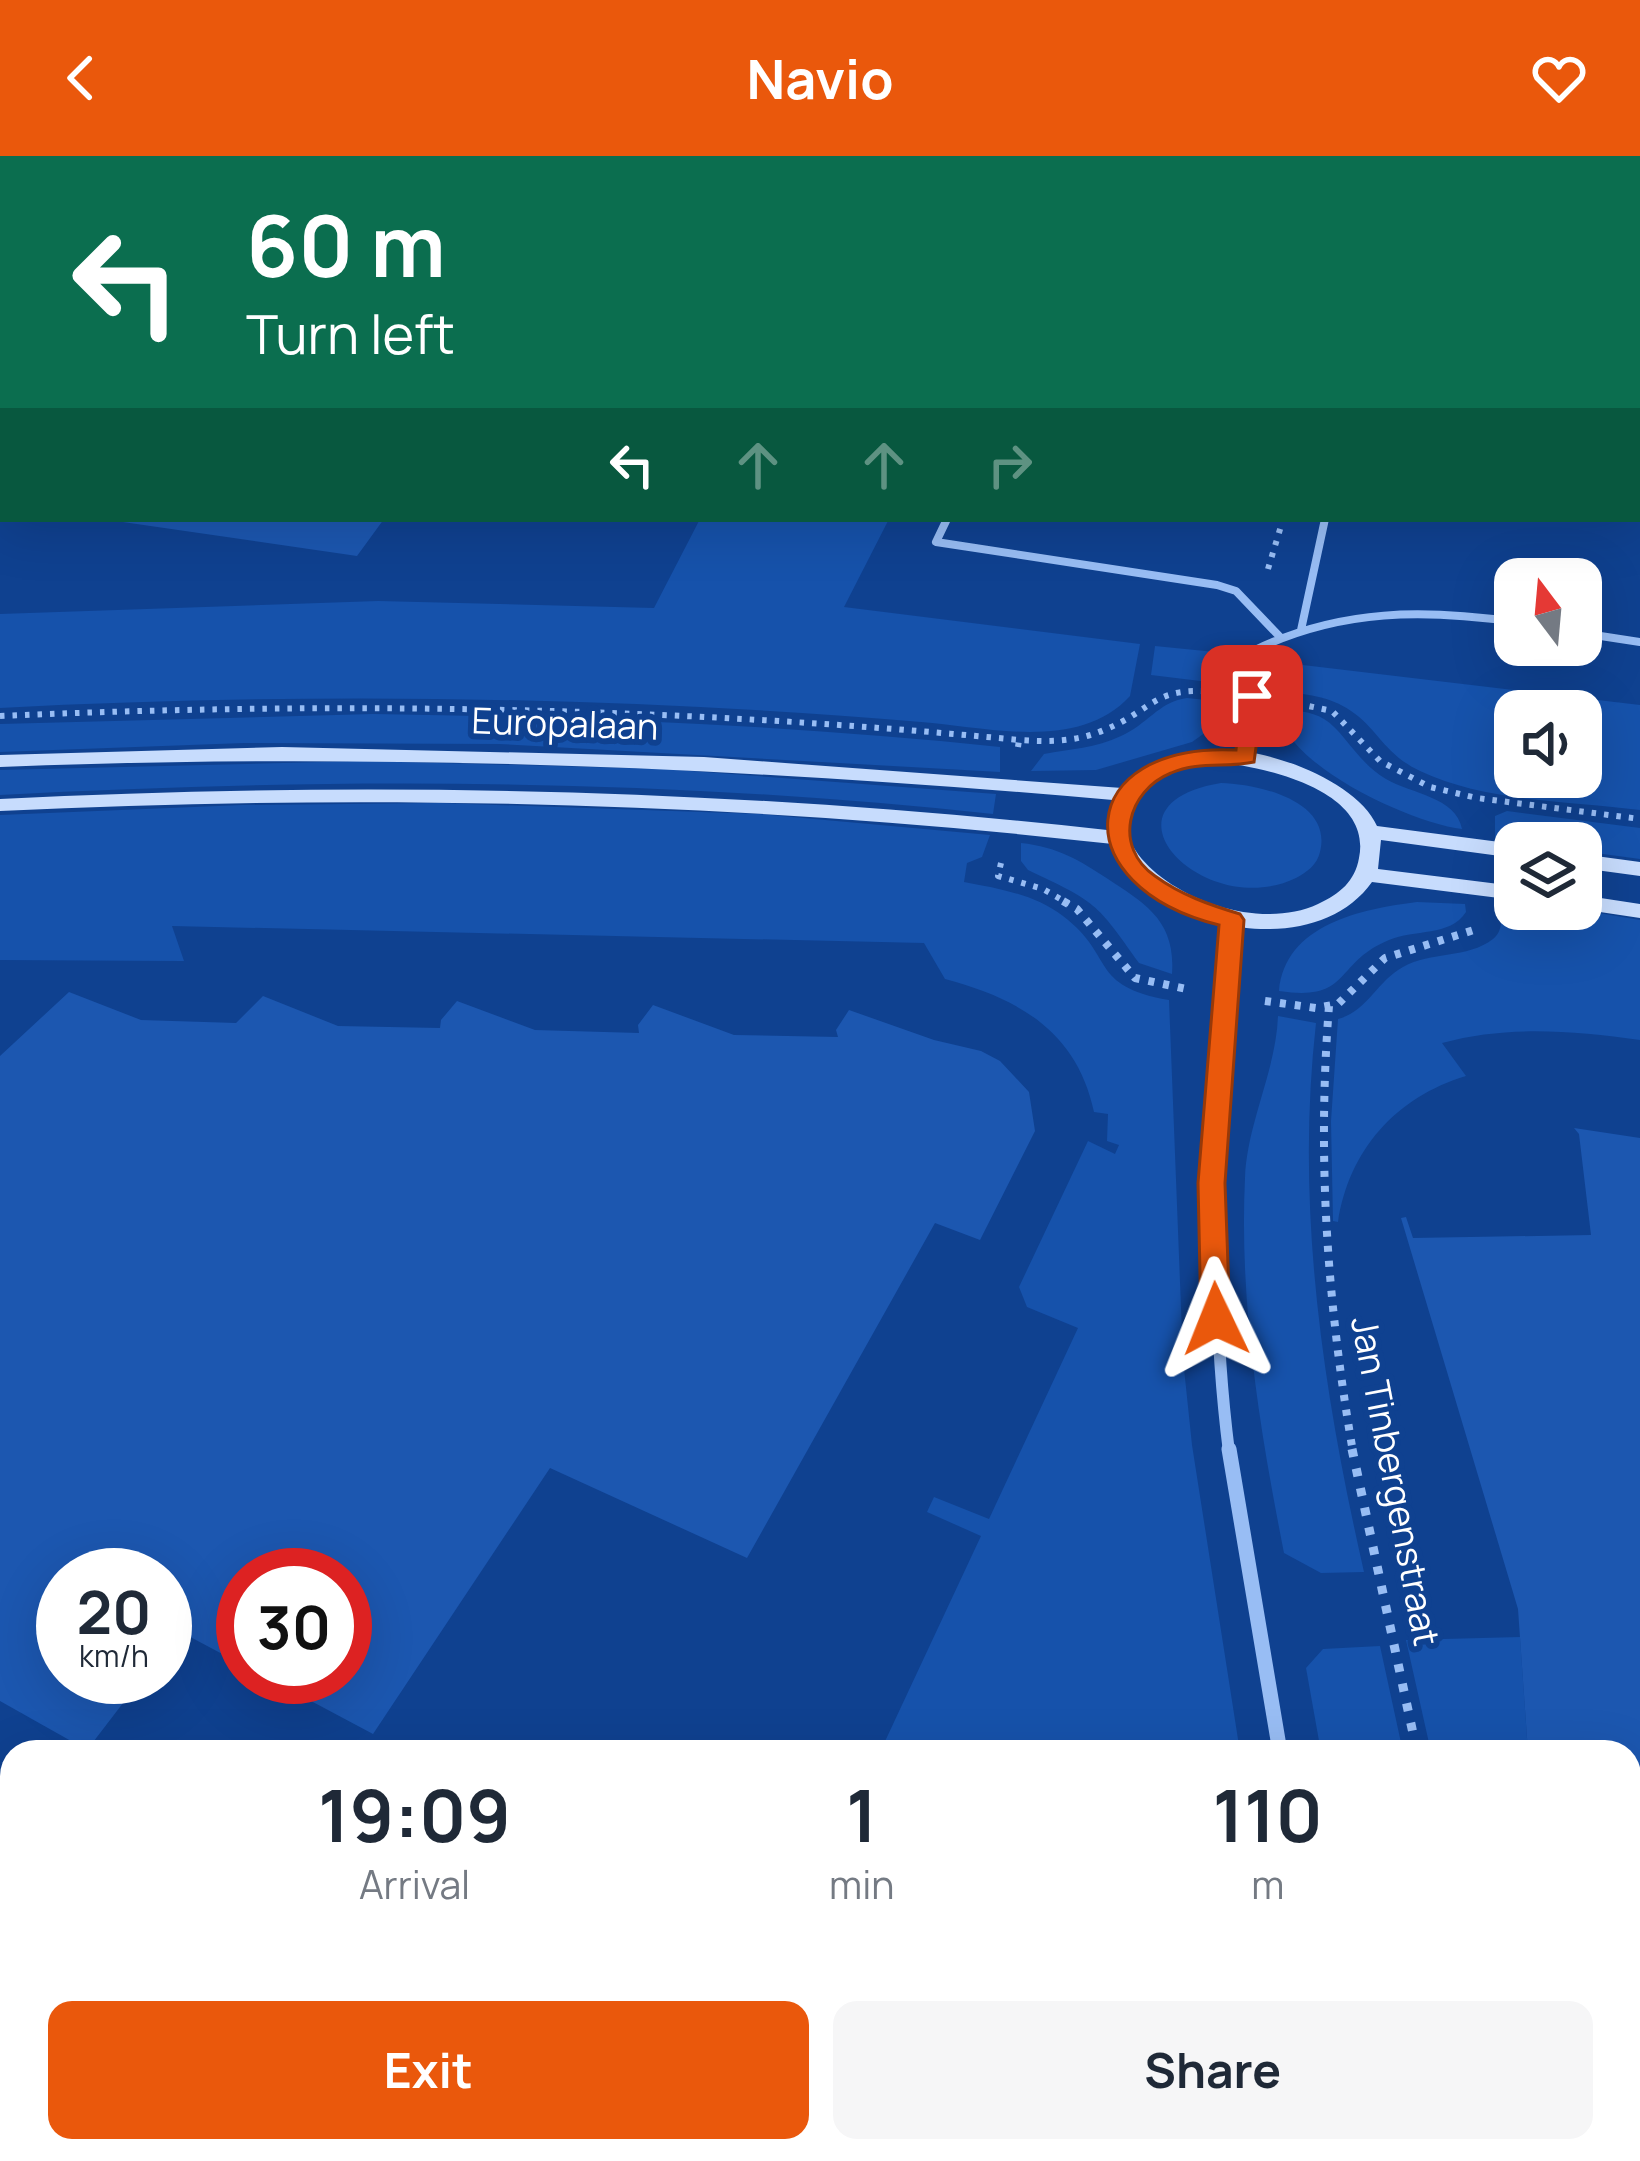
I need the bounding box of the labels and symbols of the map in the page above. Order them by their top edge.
north arrow [1494,558,1602,666]
pin [1201,645,1303,747]
street label: Europalaan [471,695,659,751]
position arrow [1153,1256,1279,1382]
street label: Jan Tinbergenstraat [1340,1312,1452,1650]
speed limit sign: 30 [216,1548,372,1704]

